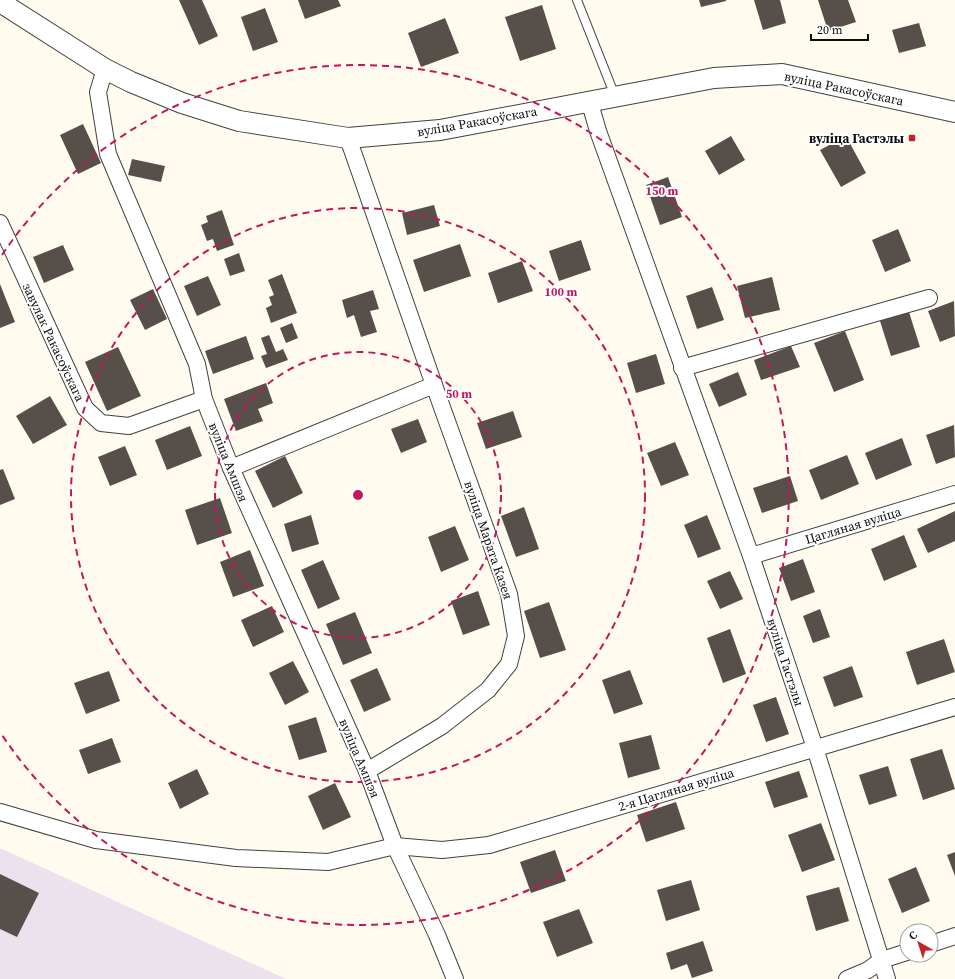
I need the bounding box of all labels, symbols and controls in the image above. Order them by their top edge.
scale bar [811,16,868,42]
text: 20 m [817,22,843,38]
street label: вуліца Ракасоўскага [783,68,906,110]
street label: вуліца Ракасоўскага [416,102,539,140]
place label: вуліца Гастэлы [809,130,904,147]
marker: вуліца Гастэлы [907,133,917,143]
text: 150 m [646,183,679,199]
street label: завулак Ракасоўскага [19,280,89,405]
text: 100 m [545,284,578,300]
text: 50 m [446,386,472,402]
street label: вуліца Амшэя [205,420,252,505]
street label: вуліца Марата Казея [460,479,517,602]
centre of rings [351,488,365,502]
street label: Цагляная вуліца [803,503,904,548]
street label: вуліца Гастэлы [763,616,808,709]
street label: вуліца Амшэя [335,716,384,800]
street label: 2-я Цагляная вуліца [616,764,736,815]
north arrow [899,923,939,963]
text: С [906,928,921,944]

